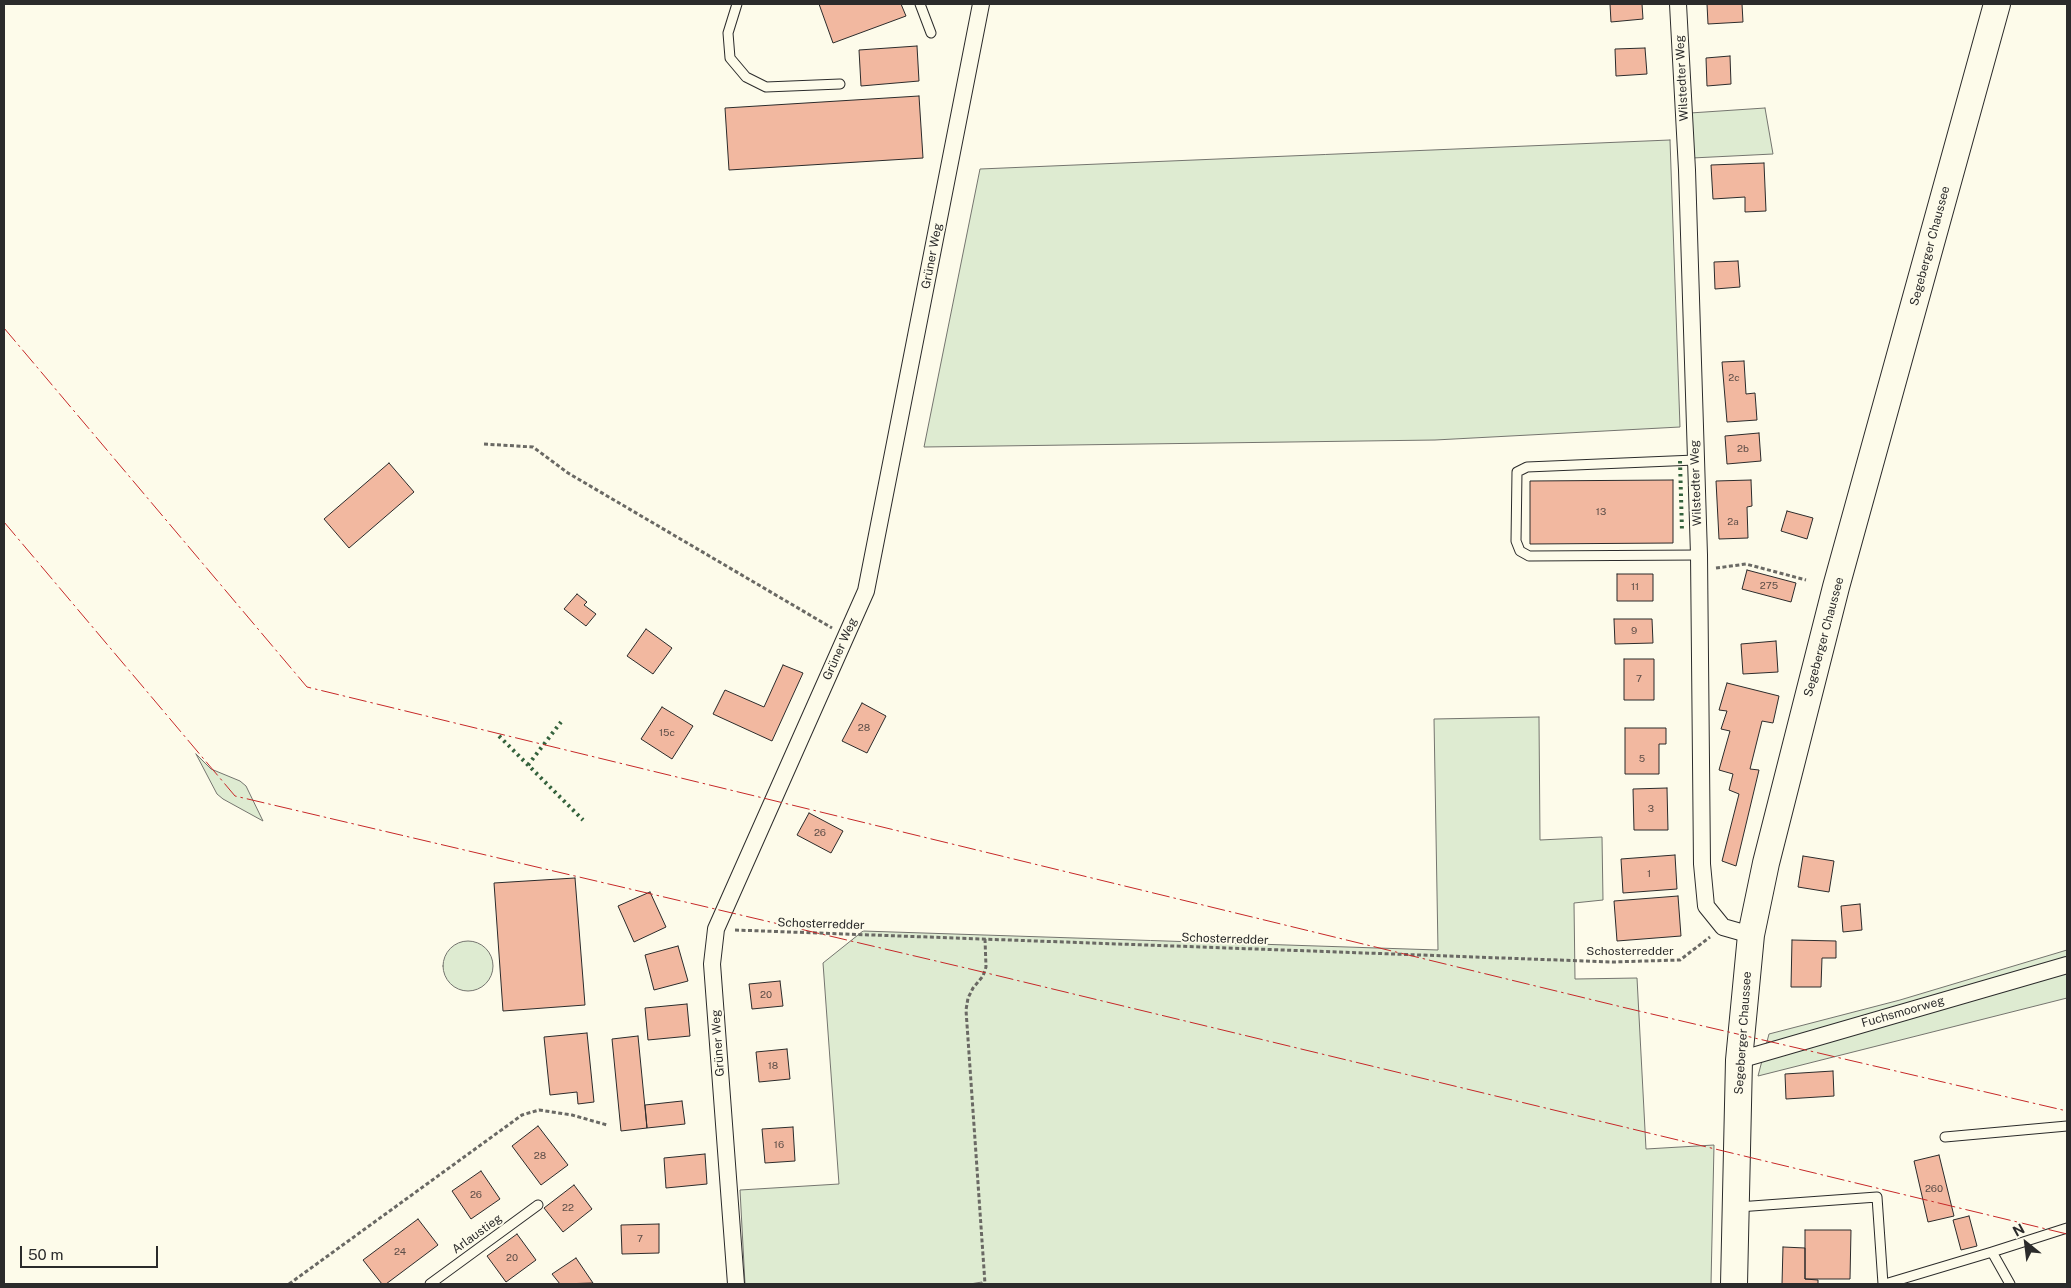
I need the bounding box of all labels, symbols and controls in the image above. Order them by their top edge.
street label: Wilstedter Weg [1673,34,1691,122]
street label: Segeberger Chaussee [1907,185,1953,307]
street label: Grüner Weg [919,222,945,290]
house number: 2c [1728,372,1740,384]
street label: Wilstedter Weg [1687,440,1705,526]
house number: 2b [1737,443,1749,455]
house number: 13 [1596,506,1606,518]
house number: 2a [1727,516,1739,528]
street label: Segeberger Chaussee [1801,576,1847,698]
house number: 275 [1760,580,1778,592]
house number: 11 [1631,581,1639,593]
street label: Grüner Weg [820,615,860,683]
house number: 9 [1631,625,1637,637]
house number: 7 [1636,673,1642,685]
house number: 28 [858,722,870,734]
house number: 15c [659,727,675,739]
house number: 5 [1639,753,1645,765]
house number: 3 [1648,803,1654,815]
house number: 26 [814,827,826,839]
house number: 1 [1647,868,1651,880]
street label: Schosterredder [777,915,865,933]
street label: Schosterredder [1181,930,1269,948]
street label: Schosterredder [1586,944,1674,958]
street label: Segeberger Chaussee [1732,971,1754,1095]
house number: 20 [760,989,772,1001]
street label: Fuchsmoorweg [1860,993,1946,1031]
street label: Grüner Weg [708,1009,728,1077]
house number: 18 [768,1060,778,1072]
house number: 16 [774,1139,784,1151]
house number: 28 [534,1150,546,1162]
house number: 260 [1925,1183,1943,1195]
house number: 26 [470,1189,482,1201]
house number: 22 [562,1202,574,1214]
street label: Arlaustieg [449,1211,505,1257]
north arrow [2001,1218,2051,1268]
text: N [2010,1220,2027,1240]
house number: 7 [637,1233,643,1245]
scale bar [22,1236,160,1268]
text: 50 m [28,1246,63,1263]
house number: 24 [394,1246,406,1258]
house number: 20 [506,1252,518,1264]

